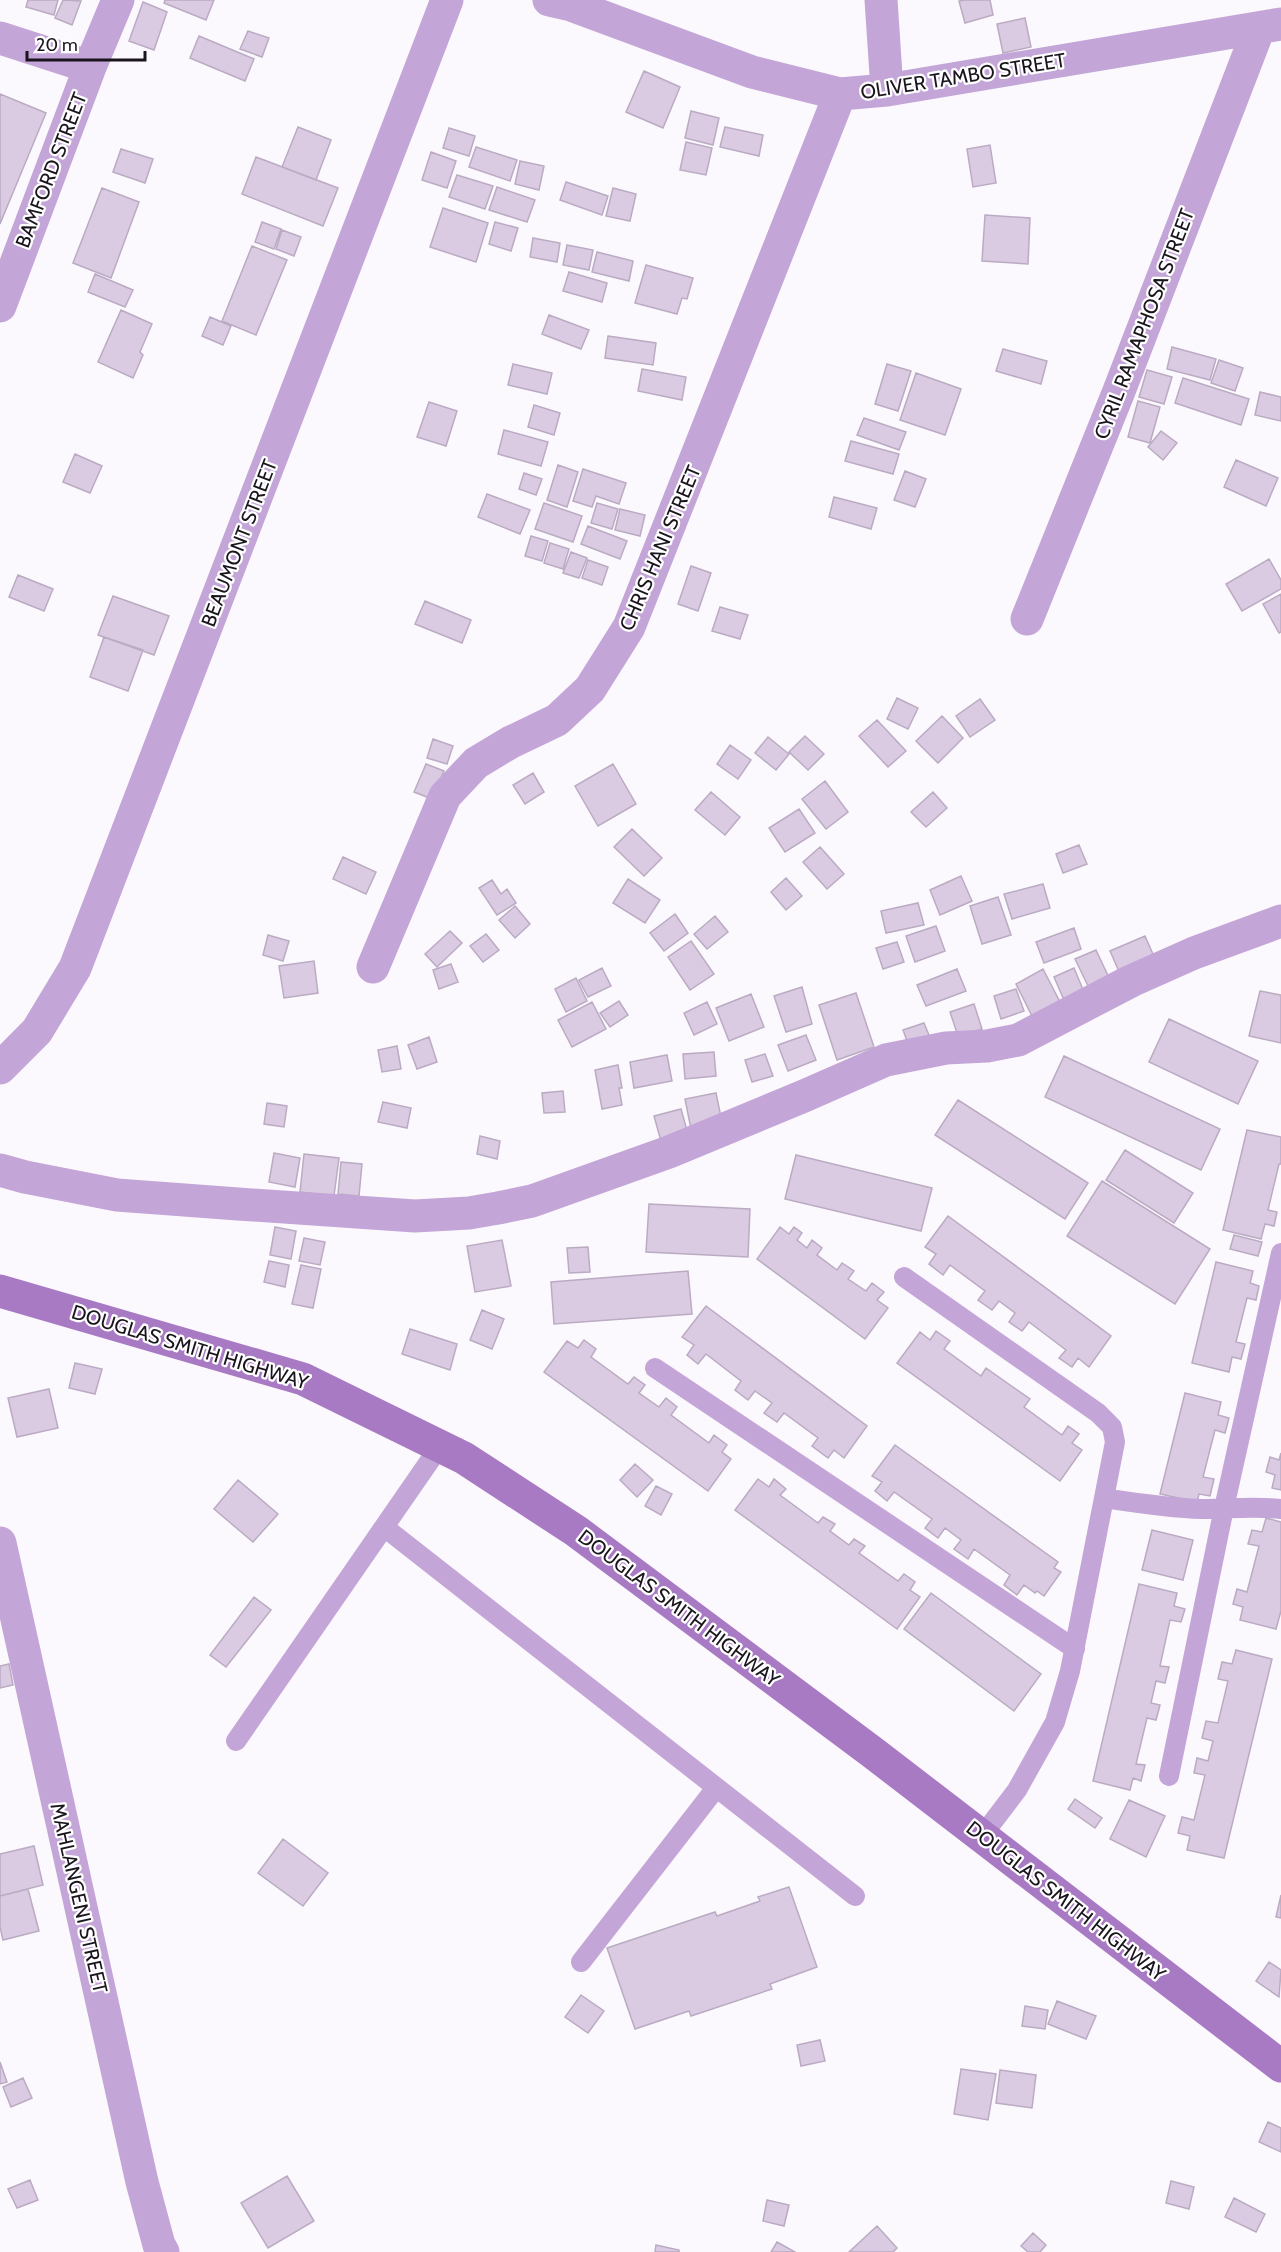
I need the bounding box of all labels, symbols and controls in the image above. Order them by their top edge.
scale bar [27,24,146,62]
text: 20 m [36,34,78,56]
street label: OLIVER TAMBO STREET [859,48,1068,104]
street label: BAMFORD STREET [10,89,92,251]
street label: CYRIL RAMAPHOSA STREET [1089,205,1199,443]
street label: BEAUMONT STREET [196,456,282,630]
street label: CHRIS HANI STREET [614,461,706,634]
street label: DOUGLAS SMITH HIGHWAY [69,1300,312,1395]
street label: DOUGLAS SMITH HIGHWAY [574,1524,785,1692]
street label: MAHLANGENI STREET [45,1801,113,1996]
street label: DOUGLAS SMITH HIGHWAY [962,1816,1171,1987]

